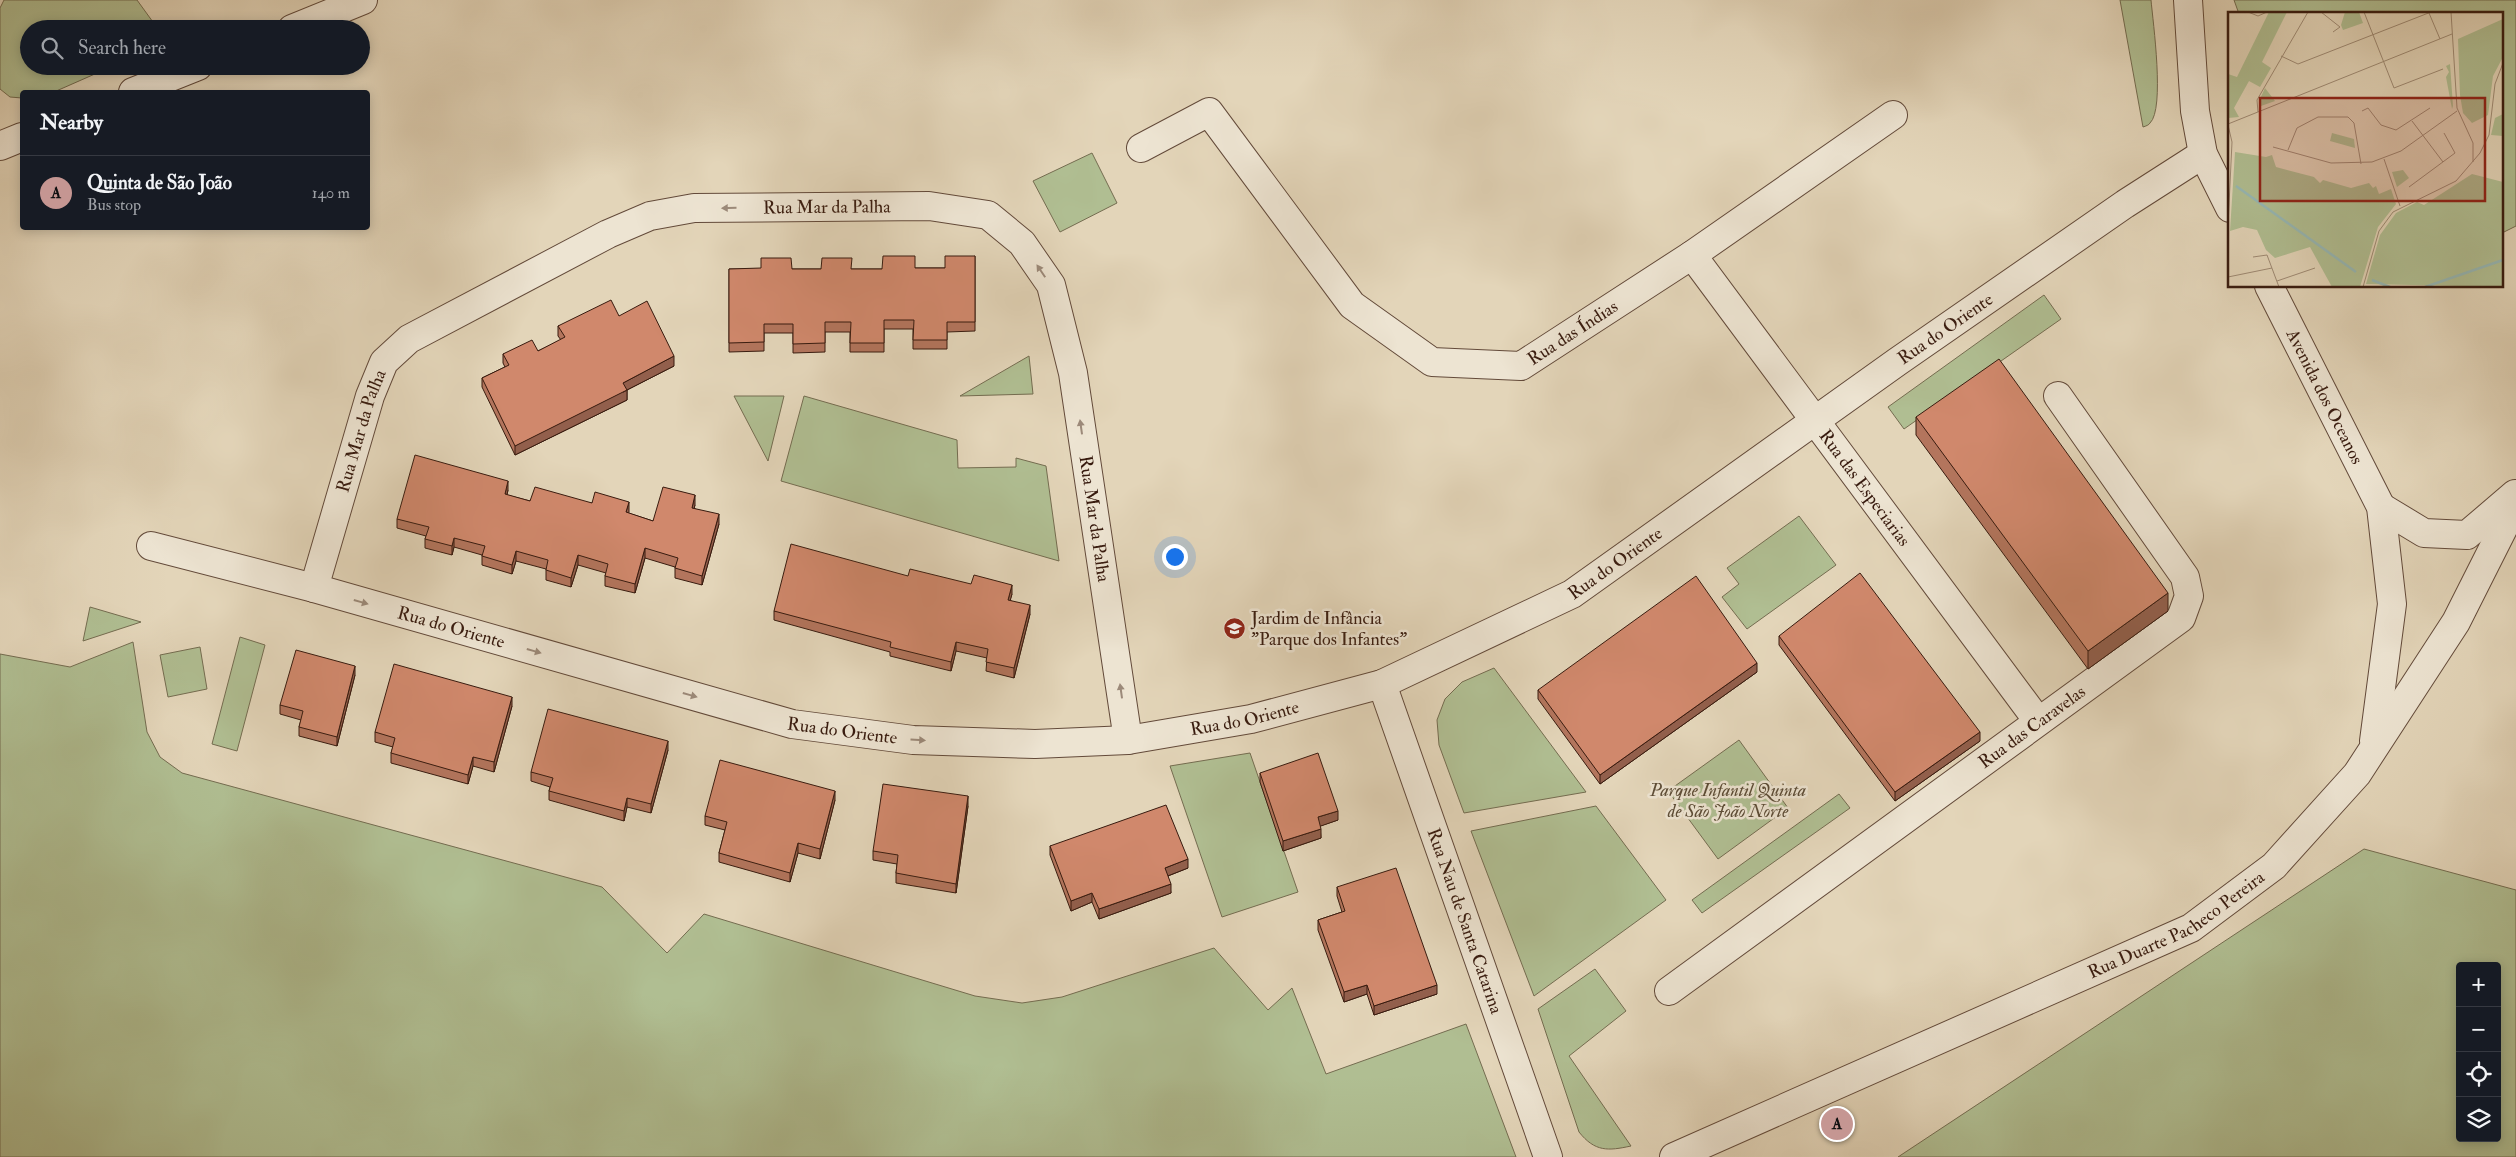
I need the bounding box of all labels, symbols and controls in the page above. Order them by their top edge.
inset map [2228,12,2504,288]
search box [20,20,370,75]
icon: search [38,34,66,62]
text: Search here [78,36,166,60]
text: Nearby [40,109,103,136]
text: Quinta de São João [87,171,232,195]
text: A [51,183,61,203]
text: 140 m [312,183,350,203]
text: Bus stop [87,195,141,215]
street label: Rua Mar da Palha [763,195,891,219]
one-way arrow [721,204,737,212]
one-way arrow [1036,264,1046,277]
street label: Rua do Oriente [1893,287,1998,370]
street label: Rua das Índias [1523,295,1622,370]
street label: Avenida dos Oceanos [2281,324,2369,468]
street label: Rua Mar da Palha [331,365,391,495]
one-way arrow [1077,418,1085,434]
street label: Rua das Especiarias [1814,425,1916,551]
street label: Rua Mar da Palha [1074,454,1116,584]
street label: Rua do Oriente [1563,521,1667,605]
your location [1162,544,1188,570]
one-way arrow [353,598,368,606]
street label: Rua do Oriente [395,601,508,653]
place label: Jardim de Infância "Parque dos Infantes" [1250,607,1407,651]
school or university icon: Jardim de Infância "Parque dos Infantes" [1223,616,1247,640]
one-way arrow [526,648,541,656]
street label: Rua das Caravelas [1974,680,2090,773]
one-way arrow [1116,683,1124,699]
one-way arrow [683,692,698,700]
street label: Rua do Oriente [1188,695,1302,741]
street label: Rua do Oriente [786,712,899,749]
one-way arrow [910,736,926,744]
park label: Parque Infantil Quinta de São João Norte [1649,779,1806,823]
street label: Rua Nau de Santa Catarina [1422,825,1509,1017]
street label: Rua Duarte Pacheco Pereira [2084,865,2270,984]
map controls [2456,962,2501,1142]
button: + [2456,962,2501,1007]
button: − [2456,1007,2501,1052]
button: locate [2456,1052,2501,1097]
button: layers [2456,1097,2501,1142]
pin: A [1821,1105,1853,1143]

